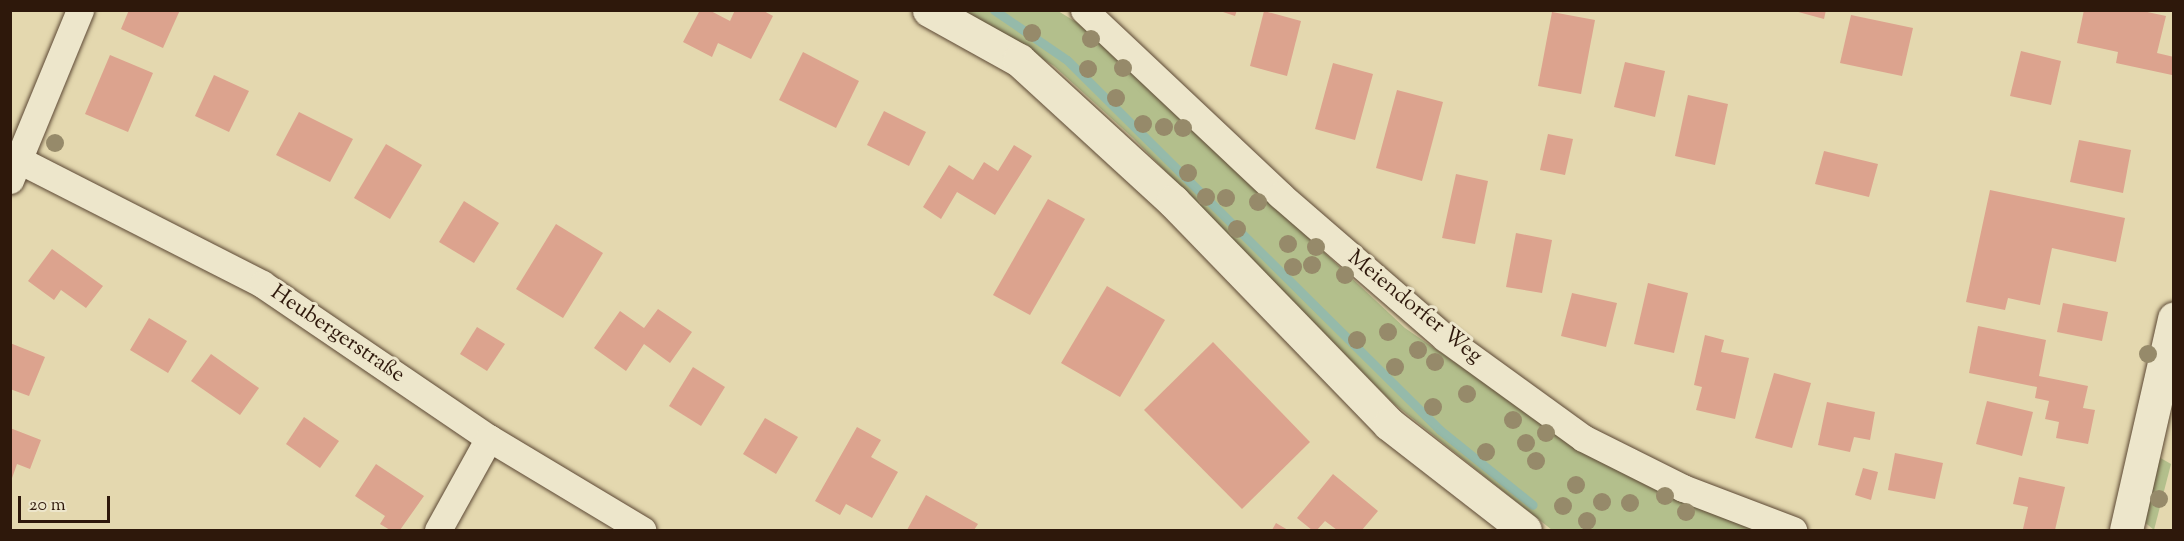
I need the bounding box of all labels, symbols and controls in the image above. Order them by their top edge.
street label: Meiendorfer Weg [1341,246,1487,370]
street label: Heubergerstraße [265,280,409,390]
scale bar [21,484,112,522]
text: 20 m [29,493,66,519]

